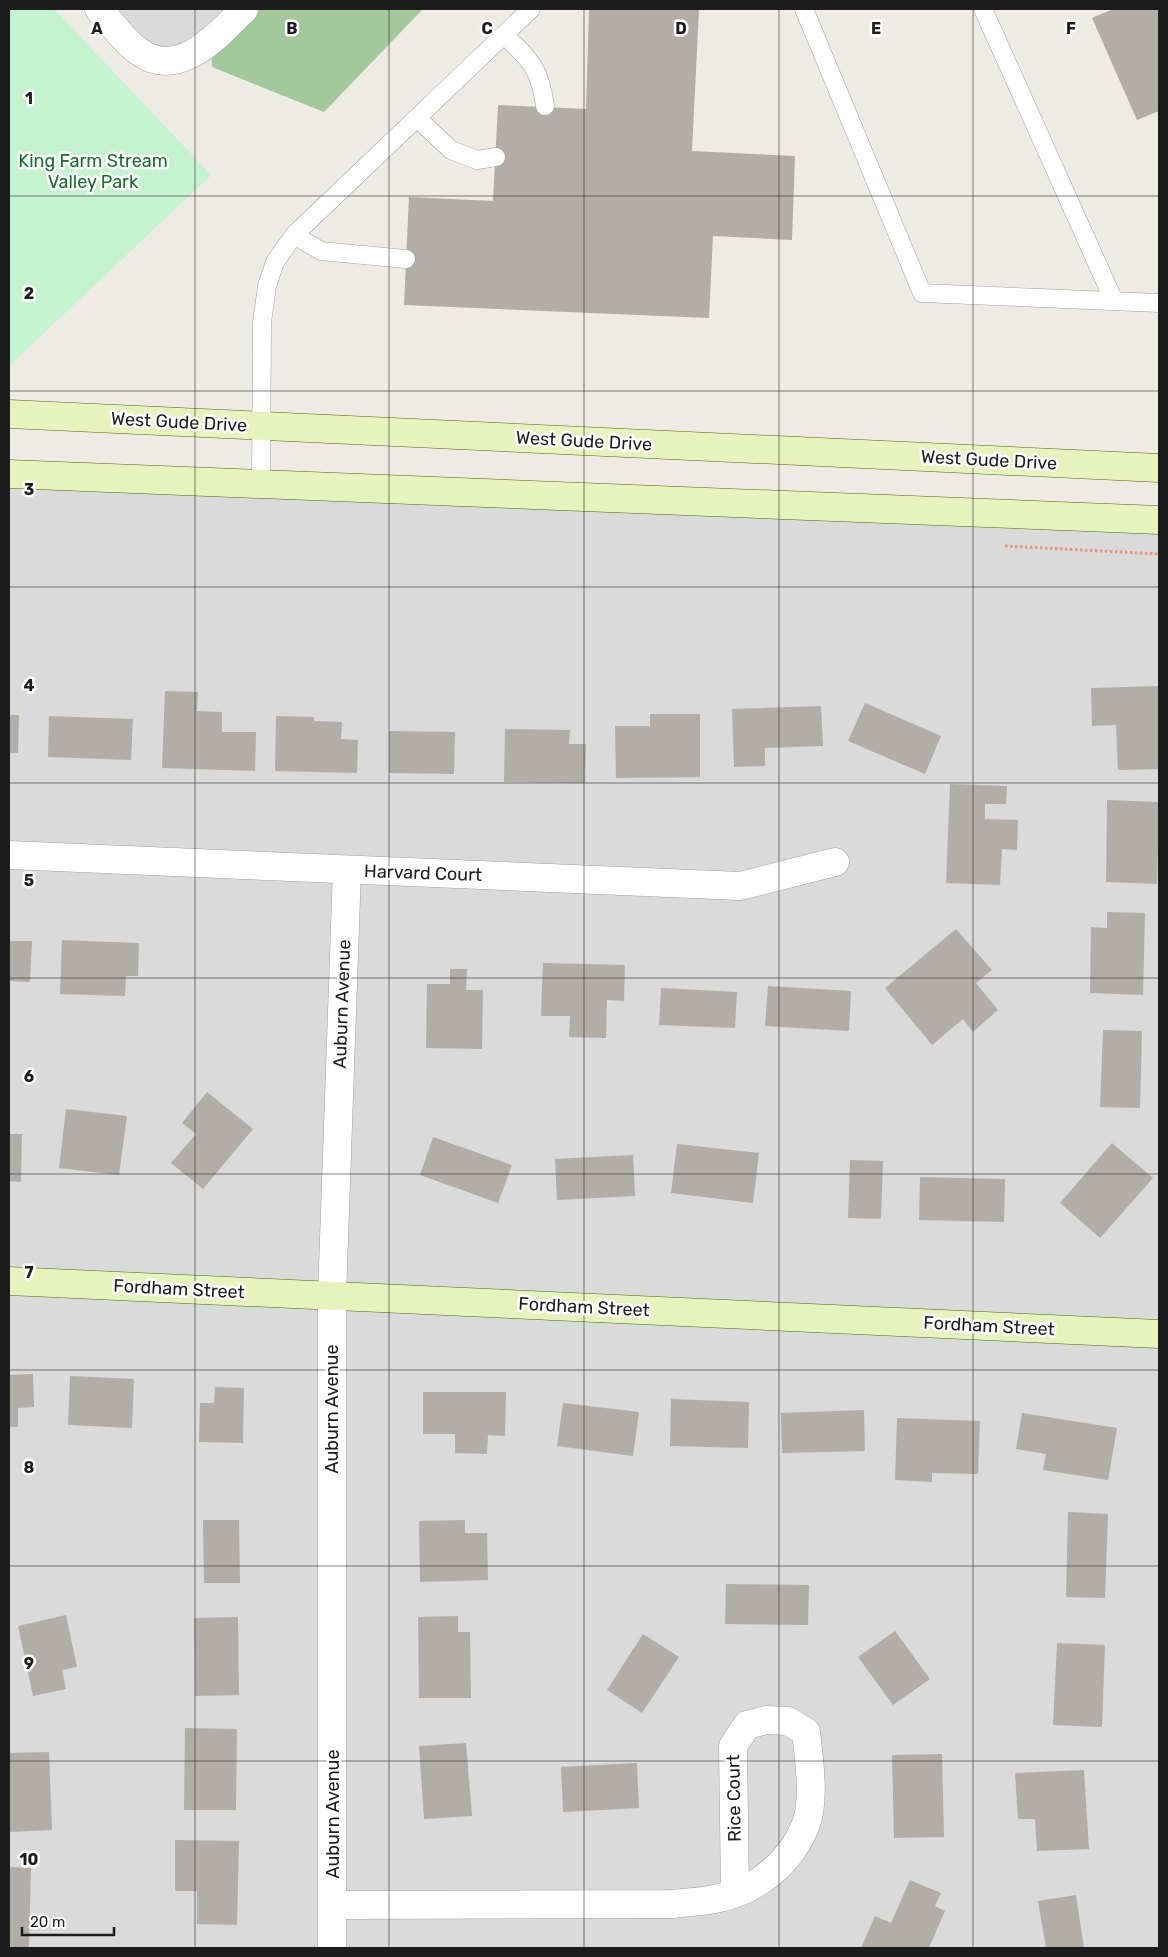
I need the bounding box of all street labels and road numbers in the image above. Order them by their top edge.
street label: West Gude Drive [110,407,248,437]
street label: West Gude Drive [515,426,653,456]
street label: West Gude Drive [920,445,1058,475]
street label: Harvard Court [364,860,482,886]
street label: Auburn Avenue [329,939,355,1069]
street label: Fordham Street [113,1275,245,1303]
street label: Fordham Street [518,1293,650,1321]
street label: Fordham Street [923,1312,1055,1340]
street label: Auburn Avenue [321,1344,343,1474]
street label: Auburn Avenue [322,1749,344,1879]
street label: Rice Court [722,1754,746,1842]

